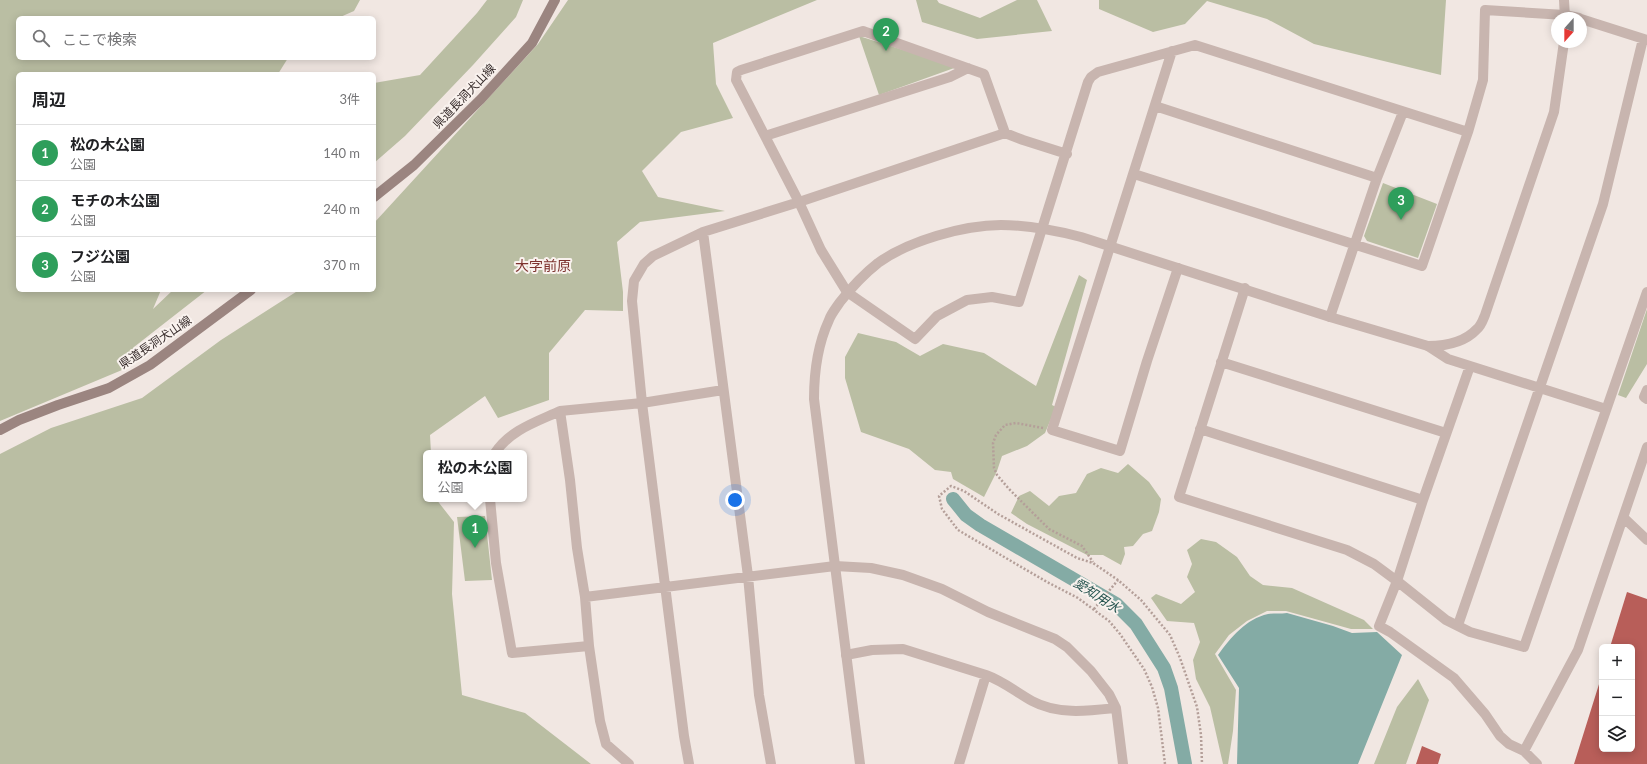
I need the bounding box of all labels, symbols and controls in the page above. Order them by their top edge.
north arrow [1551,12,1587,48]
search box [16,16,376,60]
pin: 2 [873,18,899,51]
icon: search [30,27,52,49]
text: ここで検索 [62,30,137,48]
street label: 県道長洞犬山線 [429,61,499,131]
text: 周辺 [32,89,66,110]
text: 3件 [339,91,360,107]
text: 松の木公園 [70,135,145,153]
text: 1 [41,145,49,161]
text: 140 m [323,145,360,161]
text: 公園 [70,156,96,172]
pin: 3 [1388,187,1414,220]
text: モチの木公園 [70,191,160,209]
text: 2 [41,201,49,217]
text: 240 m [323,201,360,217]
text: 公園 [70,212,96,228]
text: フジ公園 [70,247,130,265]
text: 3 [41,257,49,273]
text: 370 m [323,257,360,273]
district label: 大字前原 [515,257,571,274]
text: 公園 [70,268,96,284]
street label: 県道長洞犬山線 [116,312,194,372]
popup [423,450,527,502]
text: 松の木公園 [437,458,513,476]
text: 公園 [437,479,464,495]
your location [725,490,745,510]
pin: 1 [462,515,488,548]
water label: 愛知用水 [1071,574,1125,617]
map controls [1599,644,1635,752]
button: + [1599,644,1635,680]
button: − [1599,680,1635,716]
button: layers [1599,716,1635,752]

